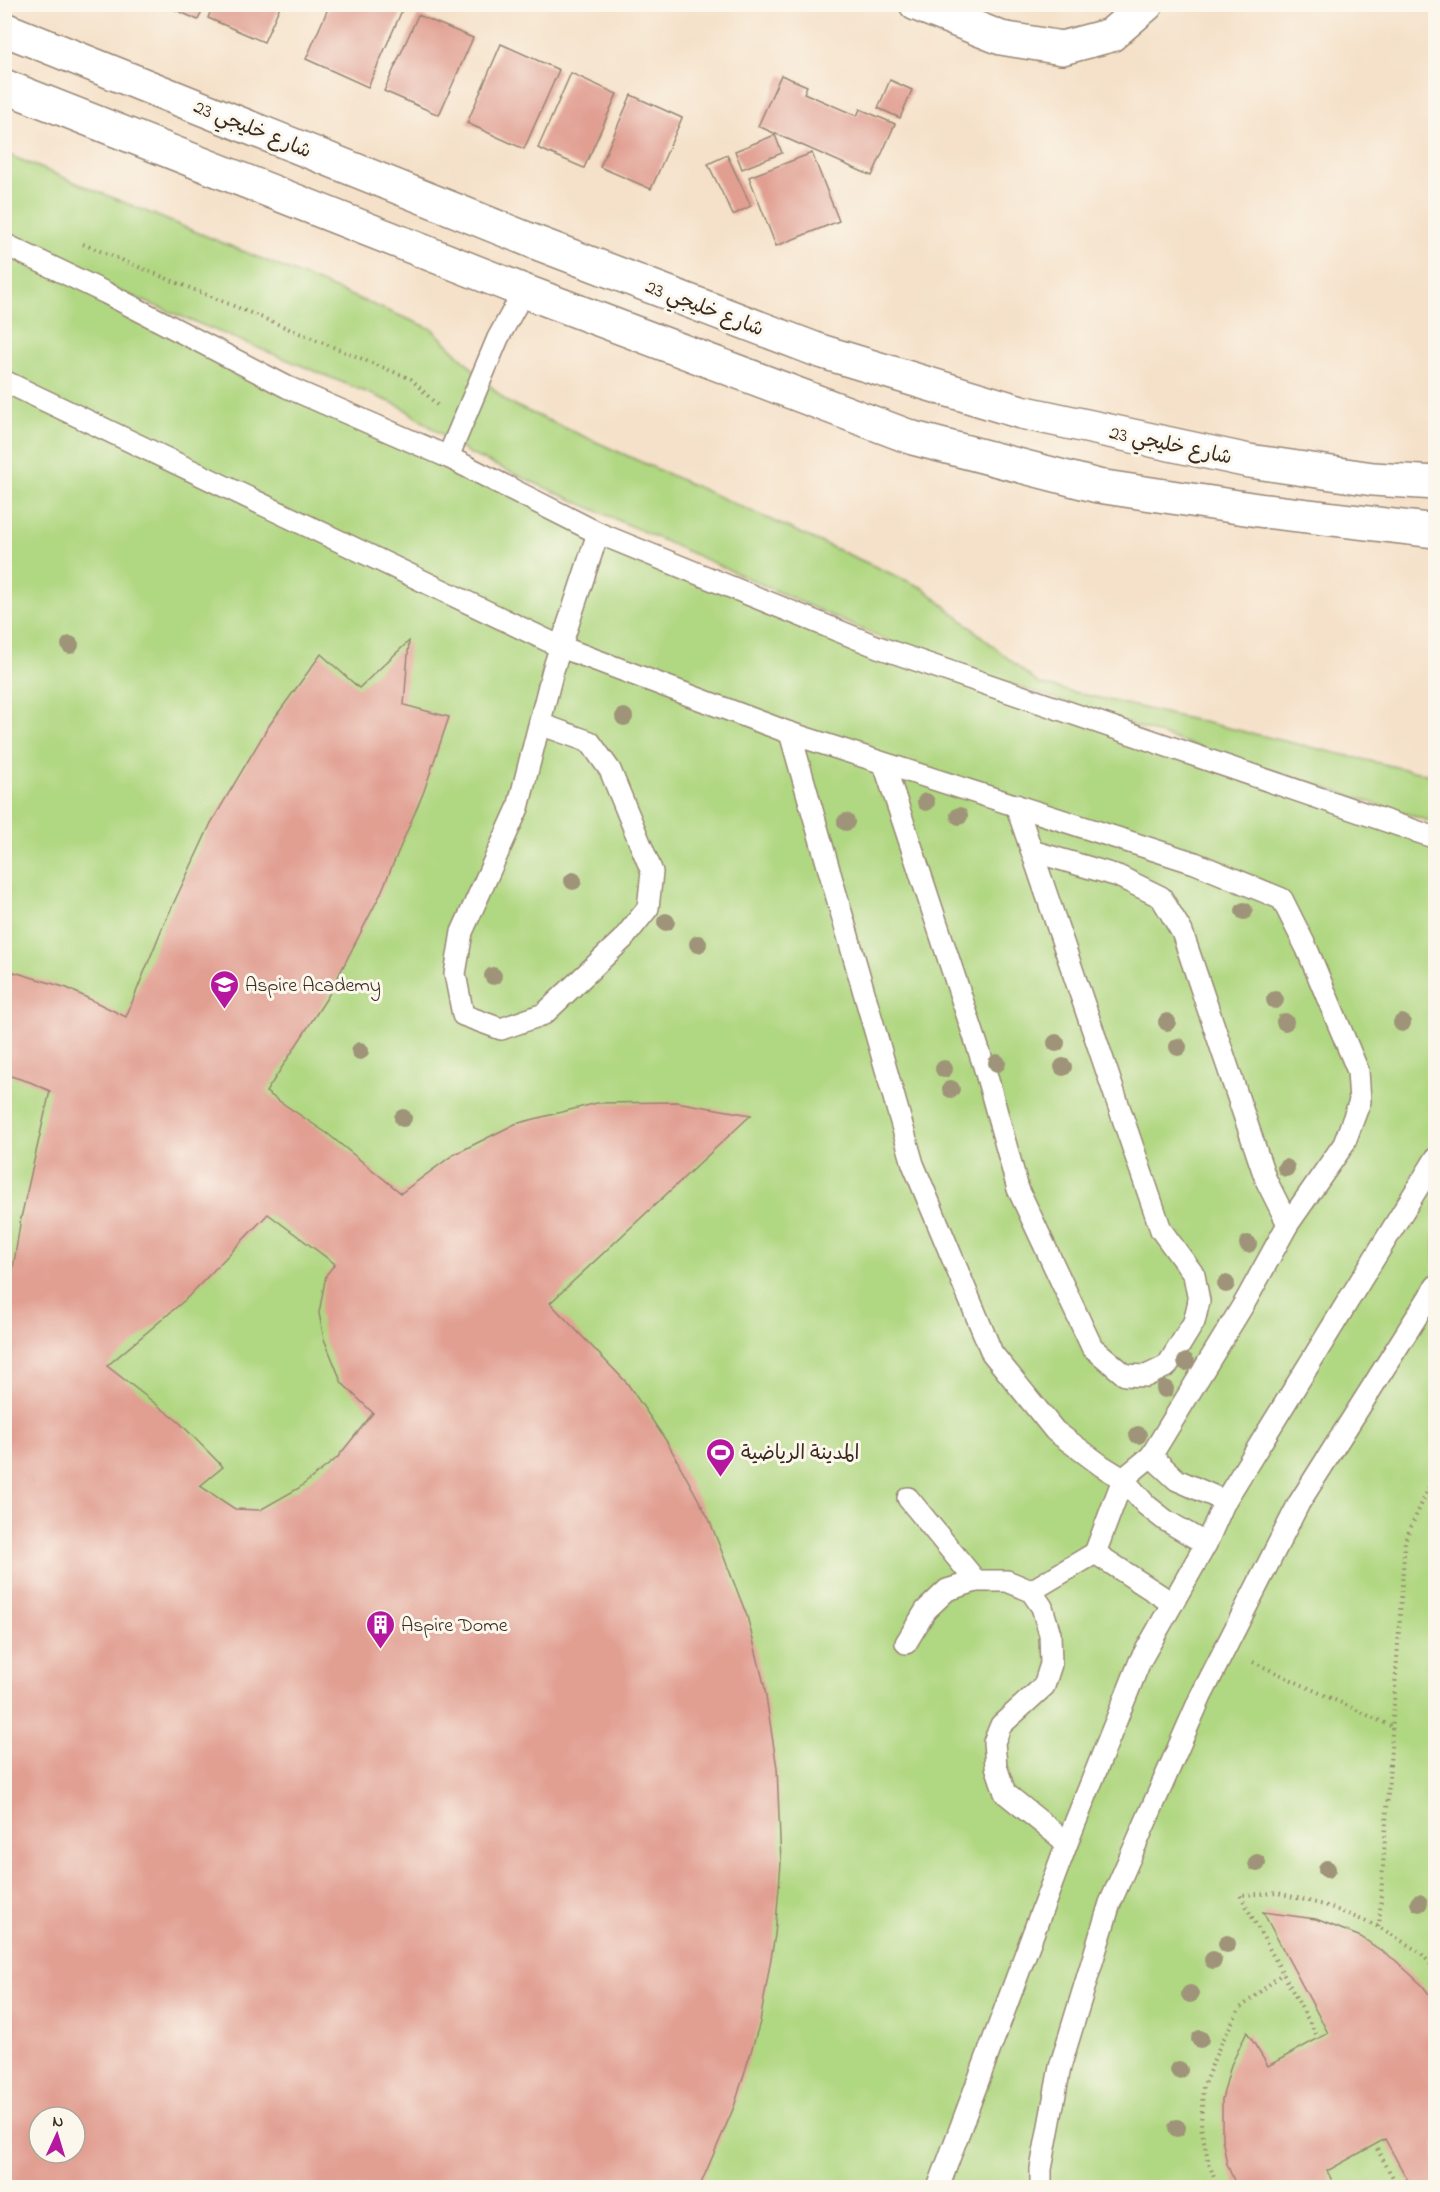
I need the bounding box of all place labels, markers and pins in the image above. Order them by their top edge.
school or university icon: Aspire Academy [208,968,240,1010]
place label: Aspire Academy [245,972,381,1001]
sports icon: المدينة الرياضية [704,1436,736,1478]
place label: المدينة الرياضية [741,1440,859,1469]
building icon: Aspire Dome [364,1608,396,1650]
place label: Aspire Dome [401,1612,508,1641]

